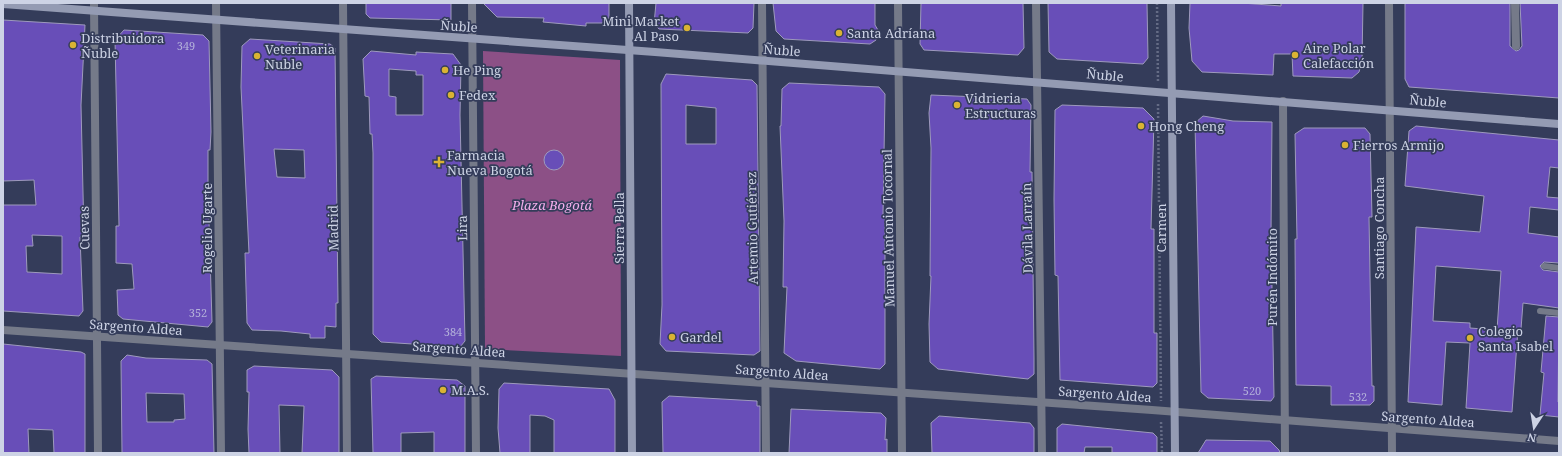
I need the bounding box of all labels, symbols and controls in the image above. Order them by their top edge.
place label: Mini Market Al Paso [602,12,679,45]
street label: Ñuble [440,16,478,36]
marker: Mini Market Al Paso [682,23,692,33]
place label: Santa Adríana [847,24,935,42]
marker: Santa Adríana [834,28,844,38]
place label: Distribuidora Ñuble [81,29,164,62]
house number: 349 [177,38,195,53]
place label: Aire Polar Calefacción [1303,39,1375,72]
marker: Distribuidora Ñuble [68,40,78,50]
place label: Veterinaria Nuble [265,40,335,73]
street label: Ñuble [763,40,801,60]
marker: Aire Polar Calefacción [1290,50,1300,60]
marker: Veterinaria Nuble [252,51,262,61]
place label: He Ping [453,61,501,79]
street label: Ñuble [1086,64,1124,86]
marker: He Ping [440,65,450,75]
place label: Fedex [459,86,496,104]
place label: Vidrieria Estructuras [965,89,1036,122]
marker: Fedex [446,90,456,100]
street label: Ñuble [1409,90,1447,112]
marker: Vidrieria Estructuras [952,100,962,110]
place label: Hong Cheng [1149,117,1224,135]
marker: Hong Cheng [1136,121,1146,131]
place label: Fierros Armijo [1353,136,1444,154]
marker: Fierros Armijo [1340,140,1350,150]
place label: Farmacia Nueva Bogotá [447,146,533,179]
street label: Manuel Antonio Tocornal [878,149,898,307]
marker: Farmacia Nueva Bogotá [434,157,444,167]
street label: Artemio Gutiérrez [742,171,762,285]
street label: Santiago Concha [1370,177,1388,279]
street label: Dávila Larraín [1017,182,1037,273]
street label: Rogelio Ugarte [198,183,216,273]
street label: Sierra Bella [610,192,628,264]
park label: Plaza Bogotá [511,196,592,214]
street label: Carmen [1152,203,1170,253]
street label: Madrid [324,205,342,251]
street label: Cuevas [75,206,93,250]
street label: Lira [453,215,471,241]
street label: Purén Indómito [1263,228,1281,326]
house number: 352 [189,305,207,320]
street label: Sargento Aldea [89,315,183,339]
place label: Colegio Santa Isabel [1478,322,1553,355]
house number: 384 [444,324,462,339]
place label: Gardel [680,328,722,346]
marker: Gardel [667,332,677,342]
marker: Colegio Santa Isabel [1465,333,1475,343]
street label: Sargento Aldea [412,337,506,361]
street label: Sargento Aldea [735,360,829,384]
place label: M.A.S. [451,381,489,399]
street label: Sargento Aldea [1058,382,1152,406]
house number: 520 [1243,383,1261,398]
marker: M.A.S. [438,385,448,395]
house number: 532 [1349,389,1367,404]
street label: Sargento Aldea [1381,407,1475,431]
north arrow [1514,408,1554,448]
text: N [1526,430,1538,447]

